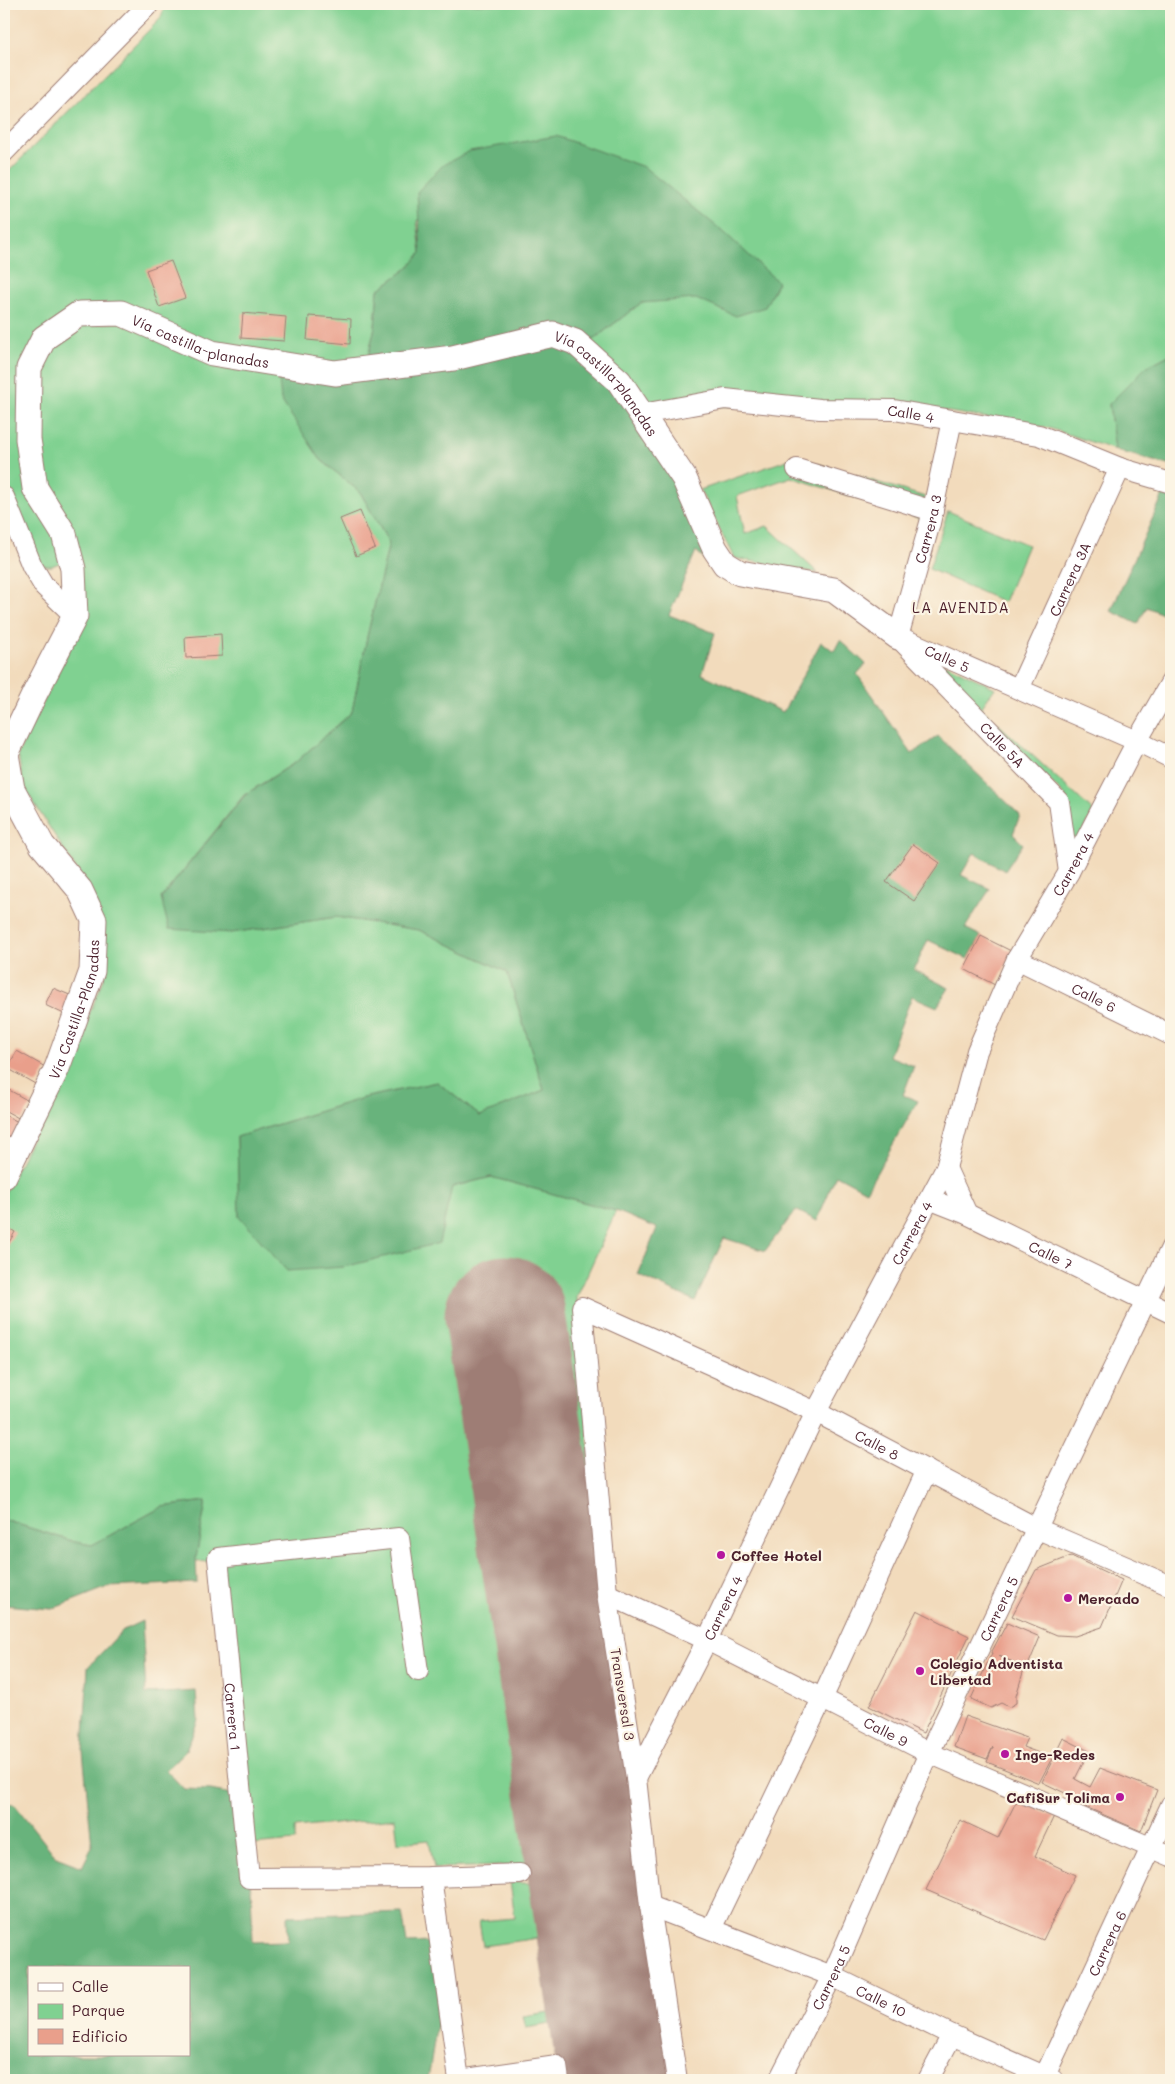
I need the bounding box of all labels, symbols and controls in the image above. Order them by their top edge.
street label: Vía castilla-planadas [129,310,271,372]
street label: Vía castilla-planadas [552,326,663,440]
street label: Calle 4 [887,400,936,426]
street label: Carrera 3 [910,493,945,565]
street label: Carrera 3A [1044,539,1094,619]
district label: LA AVENIDA [912,597,1010,617]
street label: Calle 5 [922,640,973,676]
street label: Calle 5A [976,717,1029,771]
street label: Carrera 4 [1047,828,1098,899]
street label: Vía Castilla-Planadas [43,939,103,1082]
street label: Calle 6 [1069,978,1120,1016]
street label: Carrera 4 [887,1197,937,1268]
street label: Calle 7 [1026,1236,1076,1274]
street label: Calle 8 [852,1425,903,1464]
place label: Coffee Hotel [731,1546,822,1565]
marker: Coffee Hotel [715,1549,727,1561]
street label: Carrera 4 [699,1571,746,1643]
street label: Carrera 5 [975,1573,1022,1644]
place label: Mercado [1078,1589,1140,1608]
marker: Mercado [1062,1592,1074,1604]
street label: Transversal 3 [606,1647,640,1741]
place label: Colegio Adventista Libertad [930,1654,1063,1689]
marker: Colegio Adventista Libertad [914,1665,926,1677]
street label: Carrera 1 [221,1682,246,1752]
street label: Calle 9 [861,1712,911,1750]
place label: Inge-Redes [1015,1745,1095,1764]
marker: Inge-Redes [999,1748,1011,1760]
place label: CafiSur Tolima [1006,1788,1110,1807]
marker: CafiSur Tolima [1114,1791,1126,1803]
street label: Carrera 6 [1083,1907,1130,1979]
street label: Carrera 5 [807,1942,854,2013]
legend [28,1966,190,2056]
text: Calle [72,1976,109,1996]
street label: Calle 10 [853,1980,910,2021]
text: Parque [72,2000,125,2020]
text: Edificio [72,2026,128,2046]

